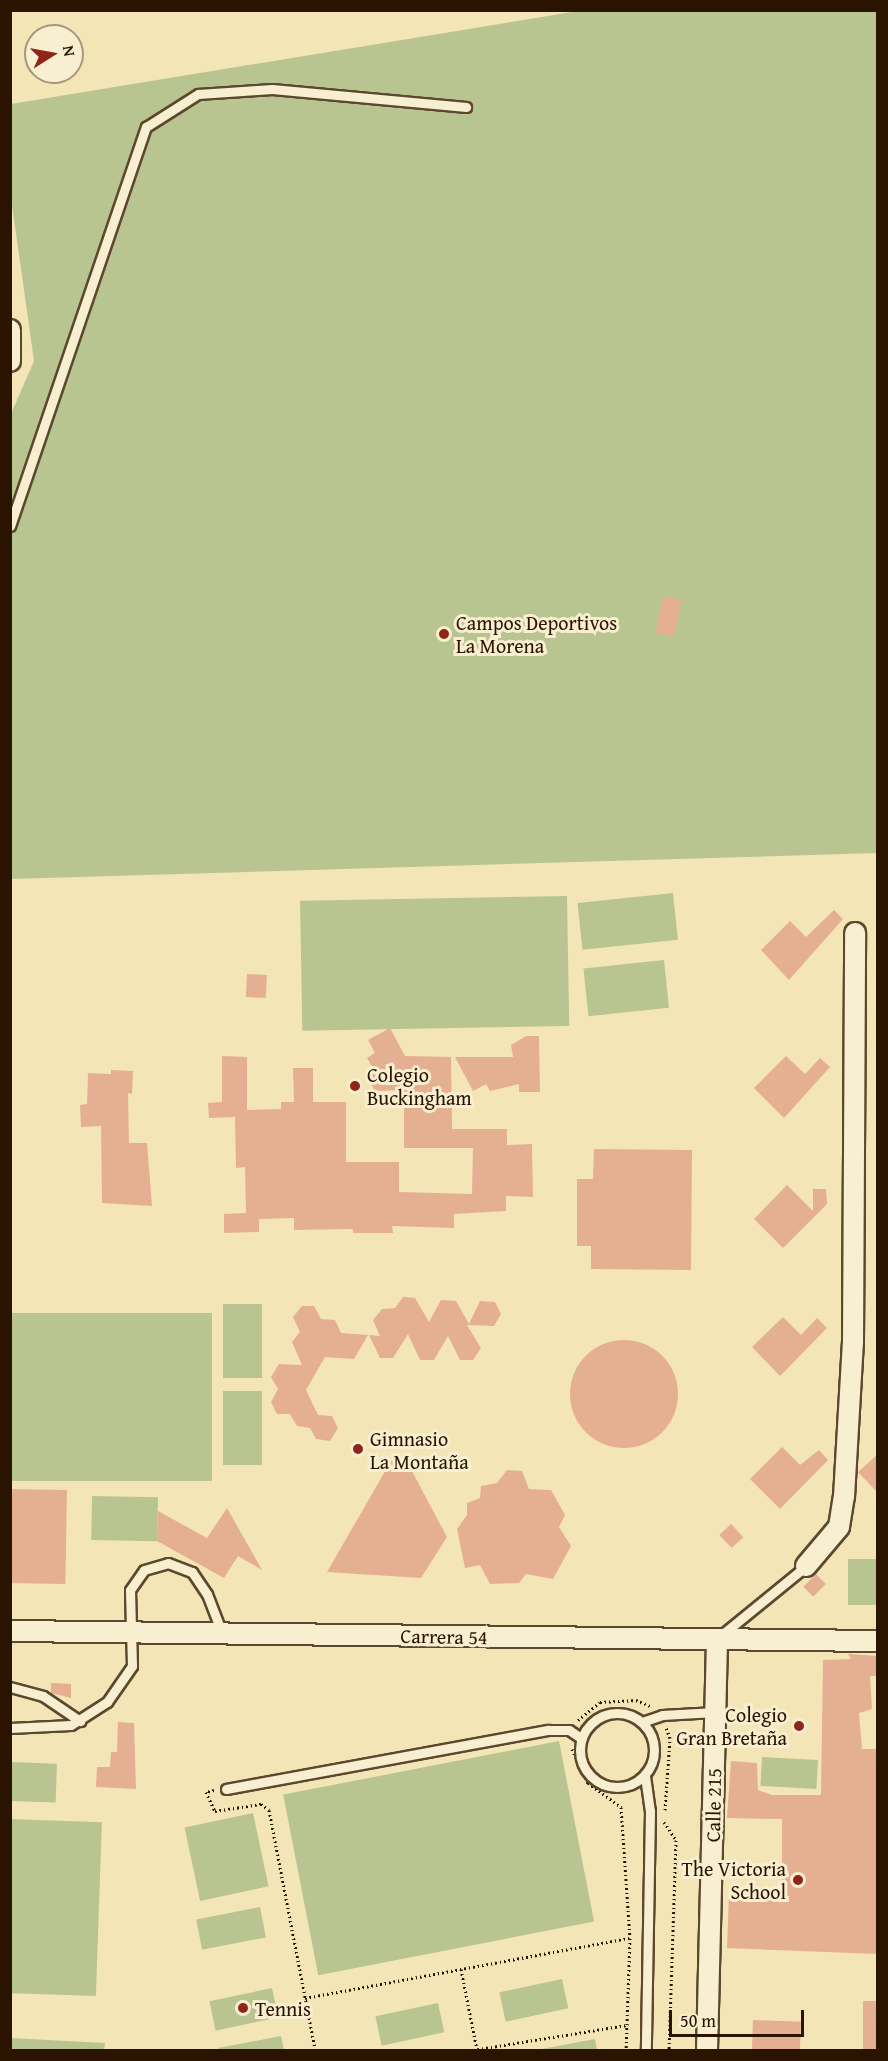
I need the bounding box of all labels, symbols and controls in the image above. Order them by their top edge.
north arrow [24,24,84,84]
text: N [57,43,83,58]
place label: Campos Deportivos La Morena [456,610,617,657]
marker: Campos Deportivos La Morena [437,627,451,641]
place label: Colegio Buckingham [367,1062,472,1109]
marker: Colegio Buckingham [348,1079,362,1093]
place label: Gimnasio La Montaña [370,1426,469,1473]
marker: Gimnasio La Montaña [351,1442,365,1456]
street label: Carrera 54 [400,1623,488,1649]
place label: Colegio Gran Bretaña [676,1702,787,1749]
marker: Colegio Gran Bretaña [792,1719,806,1733]
street label: Calle 215 [700,1768,726,1842]
place label: The Victoria School [682,1856,786,1903]
marker: The Victoria School [791,1873,805,1887]
place label: Tennis [255,1996,311,2020]
scale bar [672,1998,807,2036]
marker: Tennis [236,2001,250,2015]
text: 50 m [680,2007,716,2034]

